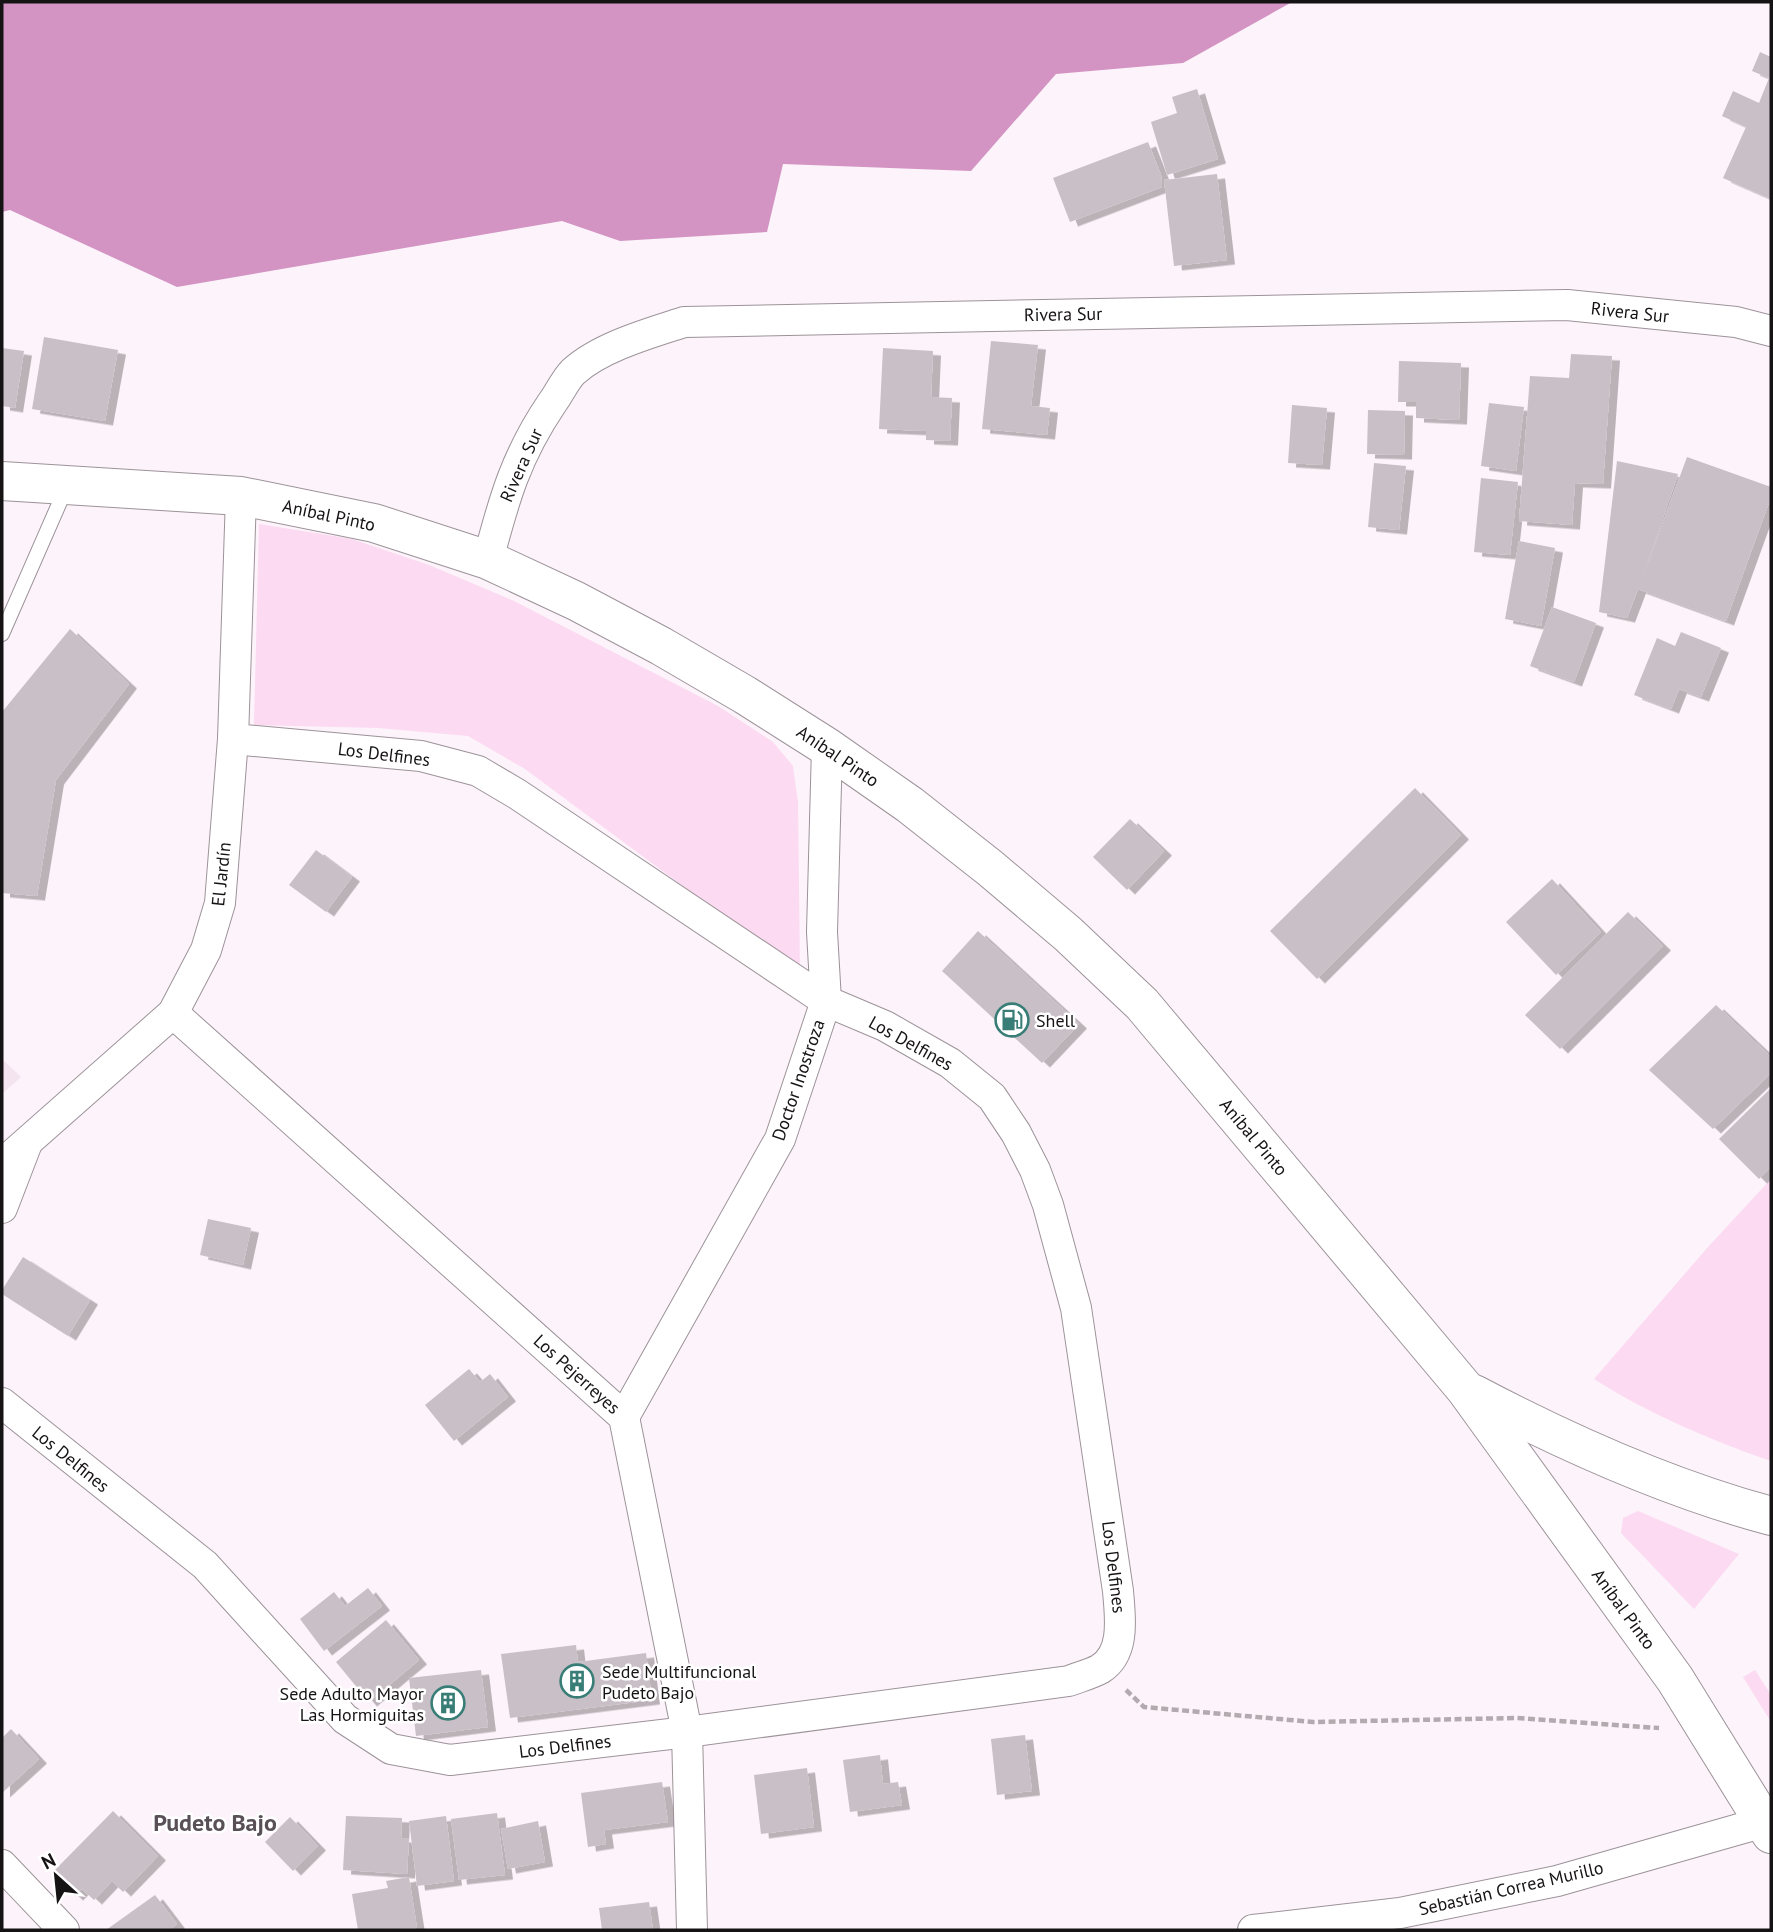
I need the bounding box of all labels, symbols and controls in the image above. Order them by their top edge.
street label: Rivera Sur [1590,296,1670,328]
street label: Rivera Sur [1024,302,1102,326]
street label: Rivera Sur [495,425,547,505]
street label: Aníbal Pinto [281,494,377,536]
street label: Aníbal Pinto [793,720,883,792]
street label: Los Delfines [337,737,431,771]
street label: El Jardín [206,841,236,907]
fuel station icon: Shell [993,1001,1031,1039]
place label: Shell [1036,1009,1076,1032]
street label: Los Delfines [865,1010,957,1076]
street label: Doctor Inostroza [766,1016,830,1144]
street label: Aníbal Pinto [1215,1094,1293,1180]
street label: Los Pejerreyes [529,1329,625,1419]
street label: Los Delfines [28,1421,114,1497]
street label: Los Delfines [1097,1520,1131,1614]
street label: Aníbal Pinto [1587,1564,1661,1654]
place label: Sede Multifuncional Pudeto Bajo [602,1660,757,1704]
building icon: Sede Multifuncional Pudeto Bajo [558,1662,596,1700]
place label: Sede Adulto Mayor Las Hormiguitas [280,1682,424,1726]
building icon: Sede Adulto Mayor Las Hormiguitas [429,1684,467,1722]
street label: Los Delfines [518,1729,612,1763]
district label: Pudeto Bajo [153,1807,277,1838]
north arrow [21,1841,91,1911]
text: N [37,1847,59,1874]
street label: Sebastián Correa Murillo [1416,1856,1606,1920]

